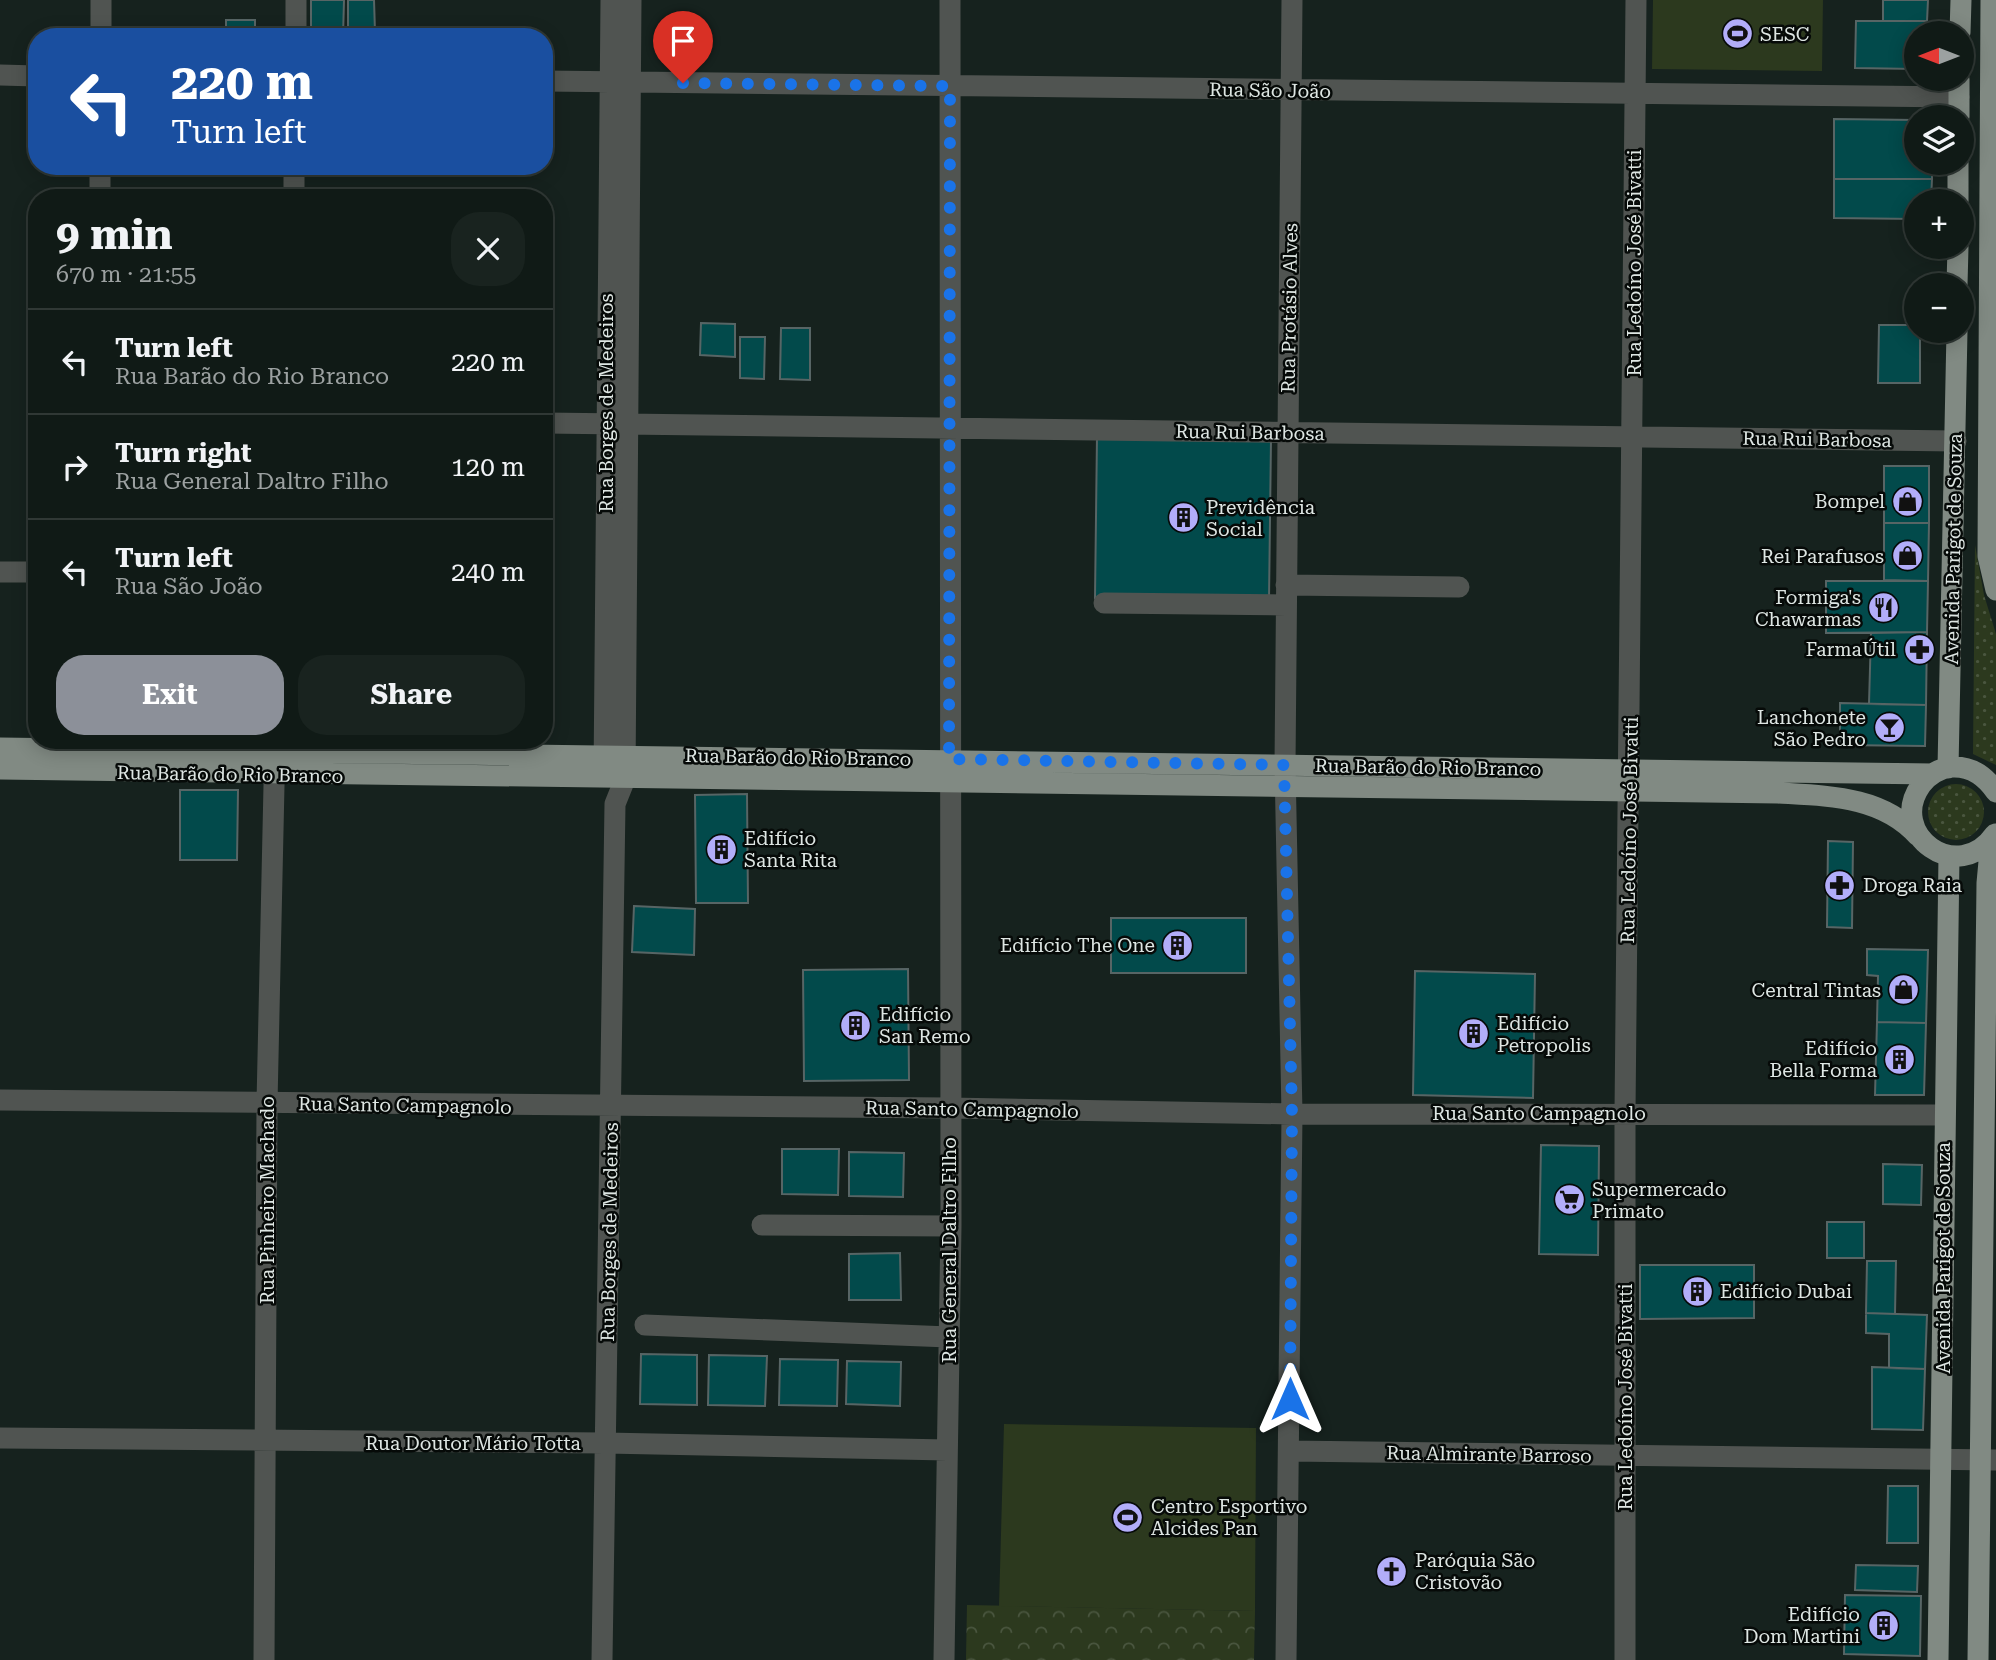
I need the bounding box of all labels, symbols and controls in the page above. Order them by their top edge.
pin [653,11,713,83]
sports icon: SESC [1720,17,1754,51]
north arrow [1904,21,1974,91]
map controls [1904,21,1974,343]
icon: arrive [664,22,702,60]
place label: SESC [1760,23,1809,46]
text: 220 m [171,54,313,111]
icon: left [56,56,147,147]
street label: Rua São João [1209,78,1331,103]
button: layers [1904,105,1974,175]
text: Turn left [171,113,306,151]
street label: Rua Ledoíno José Bivatti [1623,149,1646,377]
button: + [1904,189,1974,259]
text: 9 min [56,210,173,259]
button: close [451,212,525,286]
street label: Rua Protásio Alves [1277,223,1302,393]
text: 670 m · 21:55 [56,261,196,288]
button: − [1904,273,1974,343]
street label: Rua Borges de Medeiros [595,293,618,513]
text: Turn left [115,333,233,363]
icon: left [56,343,94,381]
text: 220 m [451,347,525,377]
text: Rua Barão do Rio Branco [115,363,389,390]
street label: Rua Rui Barbosa [1175,420,1325,445]
street label: Rua Rui Barbosa [1742,427,1892,452]
street label: Avenida Parigot de Souza [1940,432,1967,665]
text: Turn right [115,438,251,468]
icon: right [56,448,94,486]
text: 120 m [451,452,525,482]
text: Rua General Daltro Filho [115,468,389,495]
shop icon: Bompel [1891,484,1925,518]
place label: Bompel [1815,490,1885,513]
place label: Previdência Social [1206,496,1316,541]
building icon: Previdência Social [1166,501,1200,535]
shop icon: Rei Parafusos [1890,539,1924,573]
text: Turn left [115,543,233,573]
place label: Rei Parafusos [1761,545,1884,568]
icon: left [56,553,94,591]
text: 240 m [451,557,525,587]
text: Rua São João [115,573,263,600]
place label: Formiga's Chawarmas [1755,586,1861,631]
restaurant icon: Formiga's Chawarmas [1867,591,1901,625]
pharmacy icon: FarmaÚtil [1902,632,1936,666]
place label: FarmaÚtil [1806,638,1896,661]
button: Exit [56,655,284,735]
button: Share [298,655,525,735]
place label: Lanchonete São Pedro [1757,706,1866,751]
bar icon: Lanchonete São Pedro [1872,711,1906,745]
street label: Rua Ledoíno José Bivatti [1616,716,1643,944]
street label: Rua Barão do Rio Branco [685,744,911,771]
street label: Rua Barão do Rio Branco [1315,754,1541,781]
street label: Rua Barão do Rio Branco [117,761,343,788]
place label: Edifício Santa Rita [744,827,838,872]
building icon: Edifício Santa Rita [704,832,738,866]
pharmacy icon: Droga Raia [1823,868,1857,902]
place label: Droga Raia [1863,874,1963,897]
building icon: Edifício The One [1161,928,1195,962]
place label: Edifício The One [1000,934,1155,957]
shop icon: Central Tintas [1887,973,1921,1007]
place label: Central Tintas [1752,979,1881,1002]
place label: Edifício San Remo [879,1003,971,1048]
building icon: Edifício San Remo [839,1008,873,1042]
place label: Edifício Petropolis [1497,1012,1591,1057]
building icon: Edifício Petropolis [1457,1017,1491,1051]
place label: Edifício Bella Forma [1769,1037,1878,1082]
building icon: Edifício Bella Forma [1883,1042,1917,1076]
street label: Rua Santo Campagnolo [298,1092,512,1119]
street label: Rua Pinheiro Machado [256,1096,279,1304]
street label: Rua Santo Campagnolo [865,1096,1079,1123]
street label: Rua Santo Campagnolo [1432,1102,1646,1125]
street label: Rua Borges de Medeiros [596,1122,623,1342]
street label: Rua General Daltro Filho [938,1137,961,1363]
street label: Avenida Parigot de Souza [1932,1142,1955,1374]
place label: Supermercado Primato [1592,1178,1726,1223]
supermarket icon: Supermercado Primato [1552,1183,1586,1217]
building icon: Edifício Dubai [1680,1274,1714,1308]
place label: Edifício Dubai [1720,1280,1852,1303]
street label: Rua Ledoíno José Bivatti [1614,1283,1637,1511]
position arrow [1253,1362,1327,1436]
street label: Rua Doutor Mário Totta [365,1432,581,1455]
street label: Rua Almirante Barroso [1386,1441,1592,1468]
place label: Centro Esportivo Alcides Pan [1151,1495,1308,1540]
sports icon: Centro Esportivo Alcides Pan [1111,1500,1145,1534]
place label: Paróquia São Cristovão [1415,1549,1535,1594]
church icon: Paróquia São Cristovão [1375,1554,1409,1588]
place label: Edifício Dom Martini [1744,1603,1860,1648]
building icon: Edifício Dom Martini [1866,1608,1900,1642]

